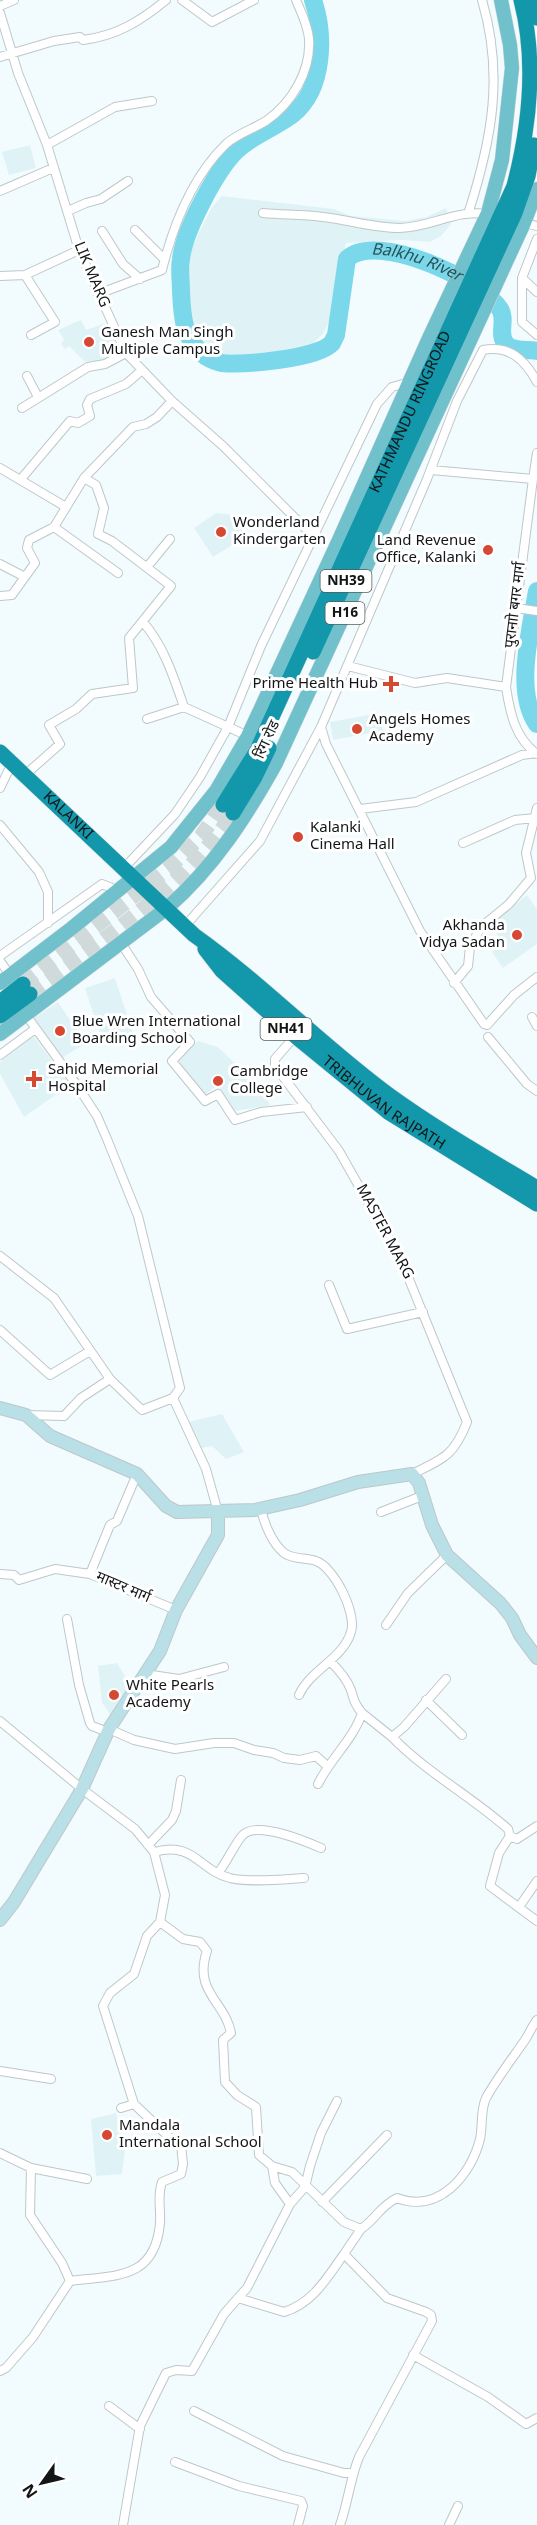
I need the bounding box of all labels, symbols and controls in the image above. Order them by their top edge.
street label: LIK MARG [69,239,113,311]
water label: Balkhu River [371,240,468,288]
place label: Ganesh Man Singh Multiple Campus [101,324,233,360]
street label: KATHMANDU RINGROAD [366,328,456,496]
marker: Ganesh Man Singh Multiple Campus [82,335,96,349]
place label: Wonderland Kindergarten [233,514,326,550]
marker: Wonderland Kindergarten [214,525,228,539]
place label: Land Revenue Office, Kalanki [375,532,476,568]
marker: Land Revenue Office, Kalanki [481,543,495,557]
street label: पुरानाो बगर मार्ग [500,560,531,649]
road number: NH39 [320,570,372,592]
road number: H16 [326,602,364,624]
place label: Prime Health Hub [252,675,378,694]
marker: Prime Health Hub [382,675,400,693]
place label: Angels Homes Academy [369,711,470,747]
street label: रिंग रोड [250,716,286,762]
marker: Angels Homes Academy [350,722,364,736]
street label: KALANKI [39,788,97,844]
place label: Kalanki Cinema Hall [310,819,395,855]
marker: Kalanki Cinema Hall [291,830,305,844]
place label: Akhanda Vidya Sadan [419,917,505,953]
marker: Akhanda Vidya Sadan [510,928,524,942]
place label: Blue Wren International Boarding School [72,1013,241,1049]
road number: NH41 [260,1018,312,1040]
marker: Blue Wren International Boarding School [53,1024,67,1038]
street label: TRIBHUVAN RAJPATH [318,1052,449,1154]
place label: Sahid Memorial Hospital [48,1061,158,1097]
place label: Cambridge College [230,1063,308,1099]
marker: Sahid Memorial Hospital [25,1070,43,1088]
marker: Cambridge College [211,1074,225,1088]
street label: MASTER MARG [351,1181,417,1283]
street label: मास्टर मार्ग [93,1567,155,1608]
place label: White Pearls Academy [126,1677,214,1713]
marker: White Pearls Academy [107,1688,121,1702]
place label: Mandala International School [119,2117,262,2153]
marker: Mandala International School [100,2128,114,2142]
north arrow [12,2453,72,2513]
text: N [19,2479,44,2501]

